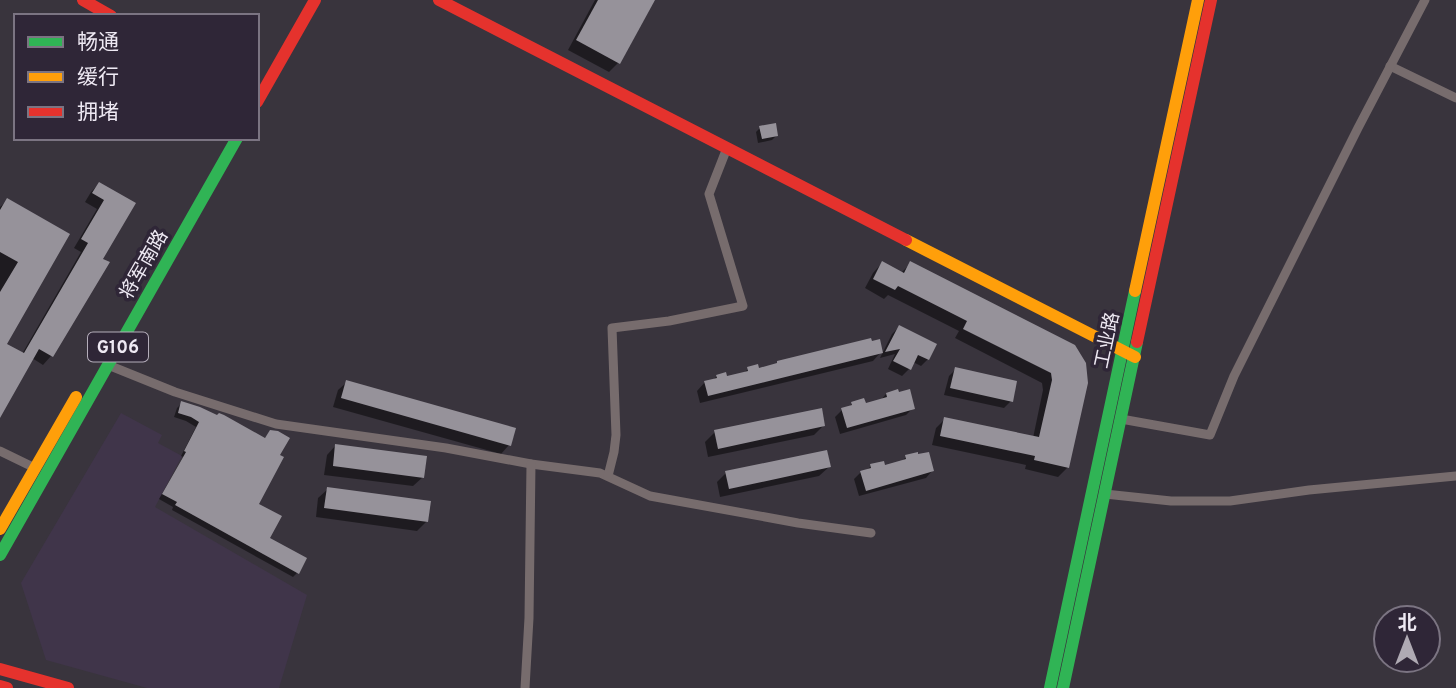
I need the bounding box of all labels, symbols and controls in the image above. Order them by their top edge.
legend [14,14,259,140]
text: 畅通 [77,30,119,57]
text: 缓行 [77,65,119,92]
text: 拥堵 [77,100,119,127]
street label: 将军南路 [115,226,174,304]
street label: 工业路 [1090,310,1126,371]
road number: G106 [88,332,148,362]
north arrow [1372,604,1442,674]
text: 北 [1397,612,1417,636]

